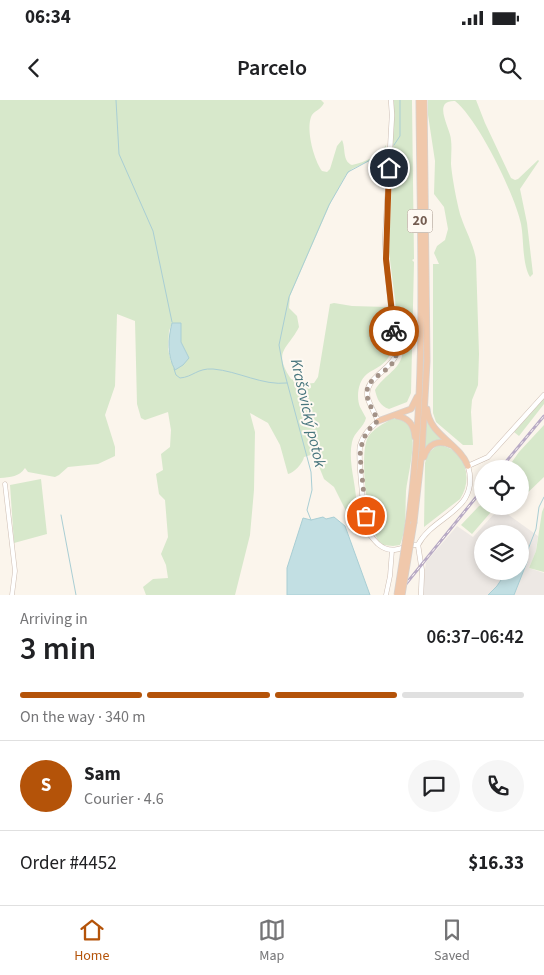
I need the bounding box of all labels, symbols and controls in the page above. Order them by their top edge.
text: 06:34 [25,4,71,31]
text: Parcelo [237,52,307,84]
icon: back [20,54,48,82]
icon: search [496,54,524,82]
pin [368,147,410,189]
icon: home [375,154,403,182]
road number: 20 [408,210,432,232]
courier [369,306,419,356]
icon: bike [380,317,408,345]
water label: Krašovický potok [285,357,331,470]
map controls [474,460,529,580]
button: locate [474,460,529,515]
pin [345,495,387,537]
icon: bag [352,502,380,530]
button: layers [474,525,529,580]
text: Arriving in [20,608,88,630]
text: 06:37–06:42 [426,624,524,651]
text: 3 min [20,626,96,672]
text: On the way · 340 m [20,706,145,728]
button: chat [408,760,460,812]
button: phone [472,760,524,812]
text: Sam [84,761,121,788]
text: S [41,772,51,799]
text: Courier · 4.6 [84,788,164,810]
text: Order #4452 [20,850,117,877]
text: $16.33 [468,850,524,877]
tab: Home [74,916,109,966]
tab: Map [258,916,286,966]
tab: Saved [434,916,470,966]

